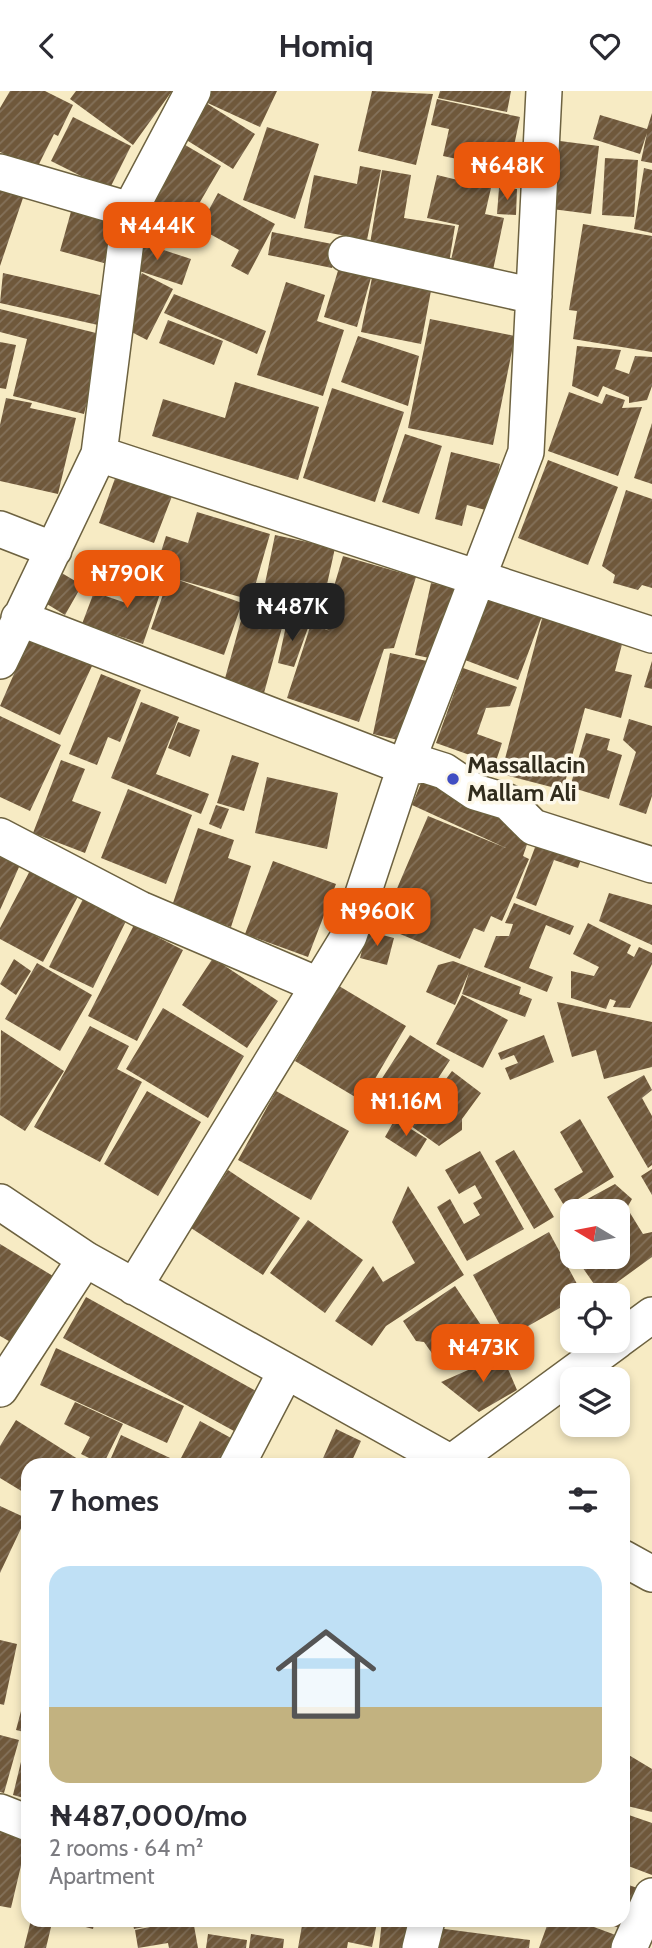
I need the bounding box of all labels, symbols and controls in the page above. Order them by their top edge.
text: Homiq [279,26,373,65]
icon: back [28,27,66,65]
icon: heart [586,27,624,65]
pin: ₦648K [458,143,556,202]
text: ₦648K [470,151,544,179]
pin: ₦444K [108,202,206,262]
text: ₦444K [119,211,195,239]
pin: ₦790K [78,551,176,610]
text: ₦790K [90,559,164,587]
pin: ₦487K [243,583,341,643]
text: ₦487K [256,592,328,620]
place label: Massallacin Mallam Ali [467,750,586,807]
marker: Massallacin Mallam Ali [445,771,461,787]
pin: ₦960K [328,889,426,948]
text: ₦960K [339,897,415,925]
pin: ₦1.16M [349,1079,463,1138]
text: ₦1.16M [370,1087,442,1115]
north arrow [560,1199,630,1269]
map controls [560,1199,630,1437]
button: locate [560,1283,630,1353]
pin: ₦473K [434,1325,532,1384]
text: ₦473K [447,1333,519,1361]
button: layers [560,1367,630,1437]
icon: filters [564,1481,602,1519]
text: 7 homes [49,1482,159,1519]
icon: home [263,1611,389,1737]
text: ₦487,000/mo [49,1797,247,1834]
text: 2 rooms · 64 m² [49,1834,203,1862]
text: Apartment [49,1862,154,1890]

